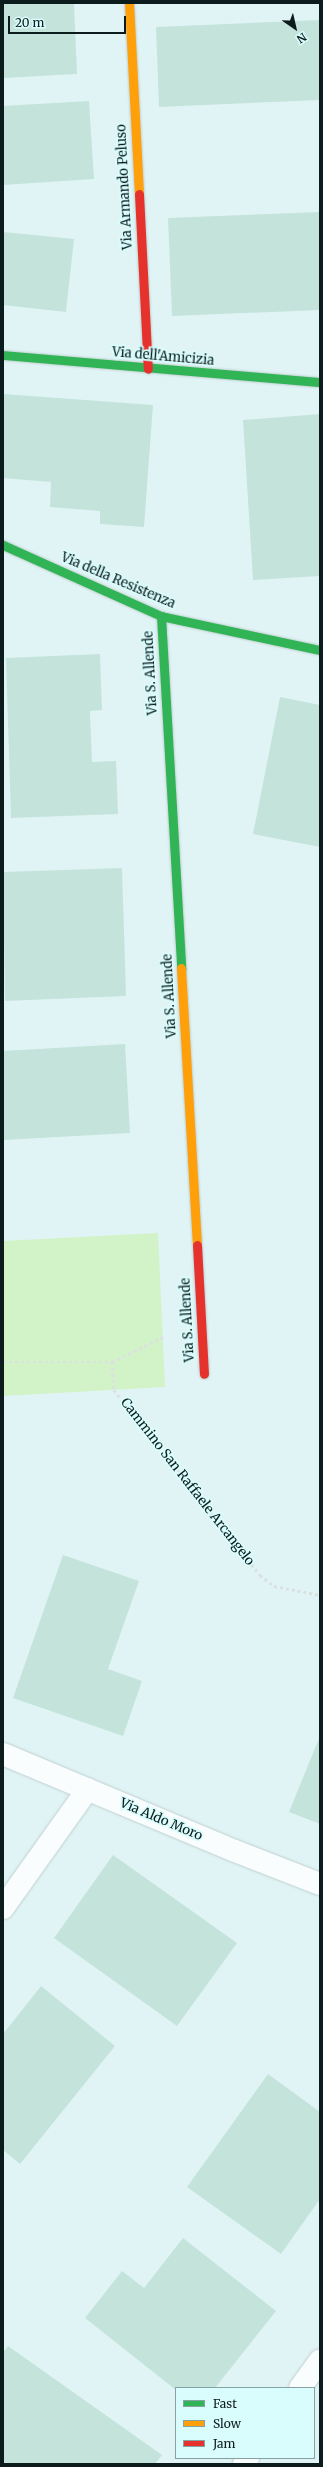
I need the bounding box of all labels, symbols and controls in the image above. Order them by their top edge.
scale bar [10,8,128,34]
north arrow [275,8,315,48]
text: 20 m [15,15,44,30]
text: N [294,30,309,46]
street label: Via Armando Peluso [114,124,136,250]
street label: Via dell'Amicizia [111,345,215,369]
street label: Via della Resistenza [58,550,178,612]
street label: Via S. Allende [141,630,161,716]
street label: Via S. Allende [160,953,180,1039]
street label: Via S. Allende [178,1277,198,1363]
street label: Cammino San Raffaele Arcangelo [117,1395,257,1569]
street label: Via Aldo Moro [117,1796,205,1844]
legend [175,2387,315,2459]
text: Fast [213,2396,237,2411]
text: Slow [213,2416,241,2431]
text: Jam [213,2436,235,2451]

